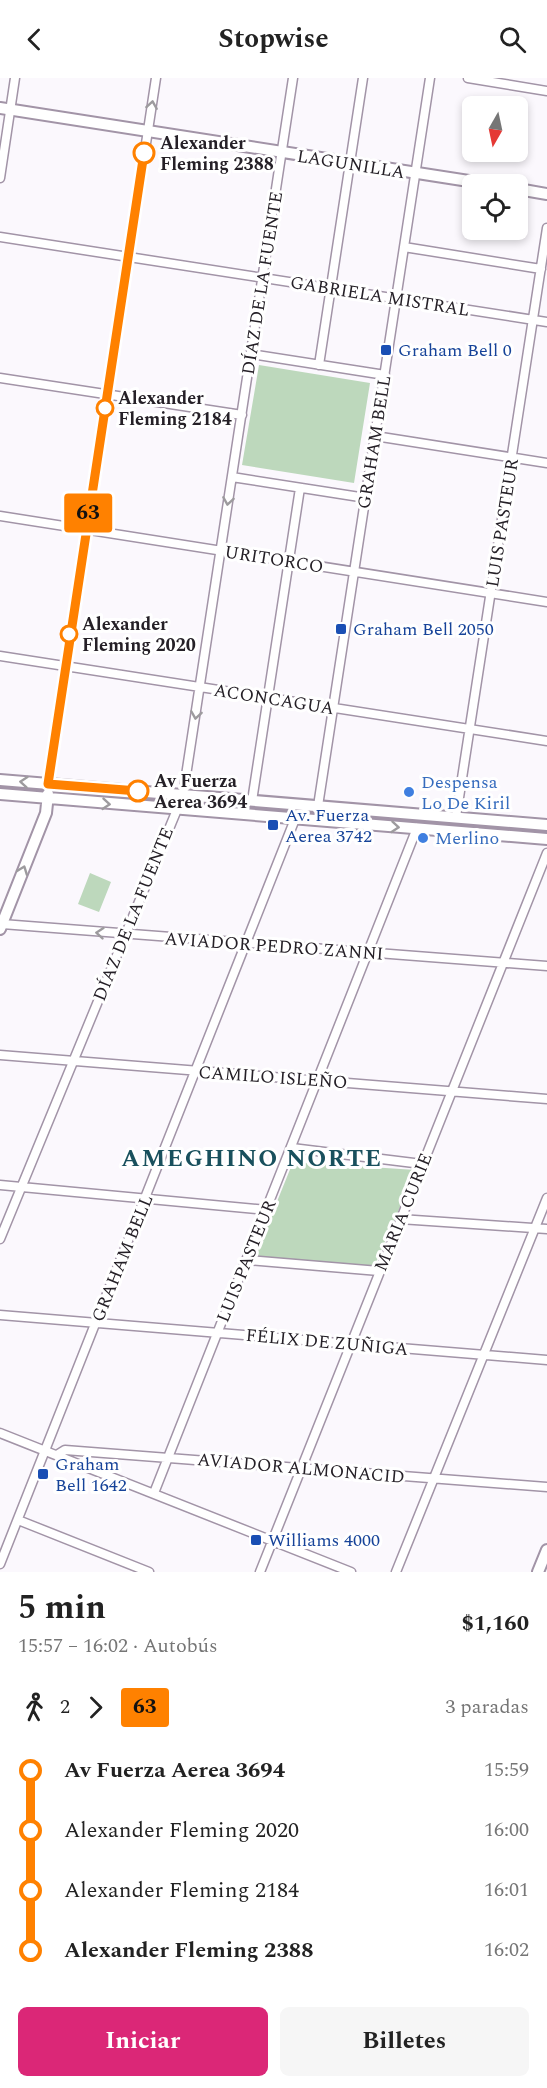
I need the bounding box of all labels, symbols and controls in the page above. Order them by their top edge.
text: Stopwise [218,18,329,60]
icon: back [18,23,51,56]
icon: search [496,23,529,56]
north arrow [462,96,528,162]
map controls [462,96,528,240]
one-way arrow [145,101,157,110]
place label: Alexander Fleming 2388 [160,130,274,178]
marker: Alexander Fleming 2388 [133,142,155,164]
street label: LAGUNILLA [295,143,407,186]
button: locate [462,174,528,240]
street label: DÍAZ DE LA FUENTE [235,189,290,377]
street label: GABRIELA MISTRAL [288,269,472,324]
place label: Graham Bell 0 [398,337,512,364]
marker: Graham Bell 0 [379,343,393,357]
street label: GRAHAM BELL [351,373,398,511]
place label: Alexander Fleming 2184 [118,385,232,433]
marker: Alexander Fleming 2184 [96,399,114,417]
street label: LUIS PASTEUR [479,457,526,589]
line badge: 63 [61,494,115,532]
text: 63 [76,497,100,529]
one-way arrow [223,497,235,506]
street label: URITORCO [223,538,325,581]
place label: Alexander Fleming 2020 [82,611,196,659]
place label: Graham Bell 2050 [353,616,494,643]
marker: Graham Bell 2050 [334,622,348,636]
marker: Alexander Fleming 2020 [60,625,78,643]
street label: ACONCAGUA [212,677,336,722]
one-way arrow [190,710,202,720]
place label: Av Fuerza Aerea 3694 [154,768,247,816]
place label: Despensa Lo De Kiril [421,769,510,817]
one-way arrow [19,776,29,789]
marker: Av Fuerza Aerea 3694 [127,780,149,802]
marker: Despensa Lo De Kiril [402,785,416,799]
one-way arrow [101,797,110,810]
place label: Av. Fuerza Aerea 3742 [285,802,372,850]
marker: Av. Fuerza Aerea 3742 [266,818,280,832]
one-way arrow [390,820,399,833]
street label: DÍAZ DE LA FUENTE [86,823,181,1005]
place label: Merlino [435,825,499,852]
marker: Merlino [416,831,430,845]
one-way arrow [16,865,28,876]
street label: AVIADOR PEDRO ZANNI [163,925,384,968]
one-way arrow [95,927,104,940]
street label: CAMILO ISLEÑO [198,1059,348,1096]
district label: AMEGHINO NORTE [121,1141,383,1177]
street label: MARIA CURIE [367,1149,440,1275]
street label: GRAHAM BELL [85,1190,160,1326]
street label: LUIS PASTEUR [210,1196,283,1326]
street label: FÉLIX DE ZUÑIGA [244,1322,409,1363]
street label: AVIADOR ALMONACID [196,1446,406,1491]
place label: Graham Bell 1642 [55,1451,127,1499]
marker: Graham Bell 1642 [36,1467,50,1481]
place label: Williams 4000 [268,1527,380,1554]
marker: Williams 4000 [249,1533,263,1547]
text: 5 min [18,1583,106,1633]
text: $1,160 [461,1607,529,1640]
text: 15:57 – 16:02 · Autobús [18,1631,218,1661]
icon: walk [18,1691,51,1724]
icon: forward [79,1691,112,1724]
text: 63 [133,1691,157,1723]
text: 2 [60,1692,70,1722]
text: 3 paradas [445,1692,529,1722]
text: Av Fuerza Aerea 3694 [64,1754,285,1787]
text: 15:59 [484,1755,529,1785]
text: Alexander Fleming 2020 [64,1814,299,1847]
text: 16:00 [484,1815,529,1845]
text: Alexander Fleming 2184 [64,1874,299,1907]
text: 16:01 [484,1875,529,1905]
text: Alexander Fleming 2388 [64,1934,313,1967]
text: 16:02 [484,1935,529,1965]
button: Iniciar [18,2007,268,2076]
button: Billetes [280,2007,529,2076]

